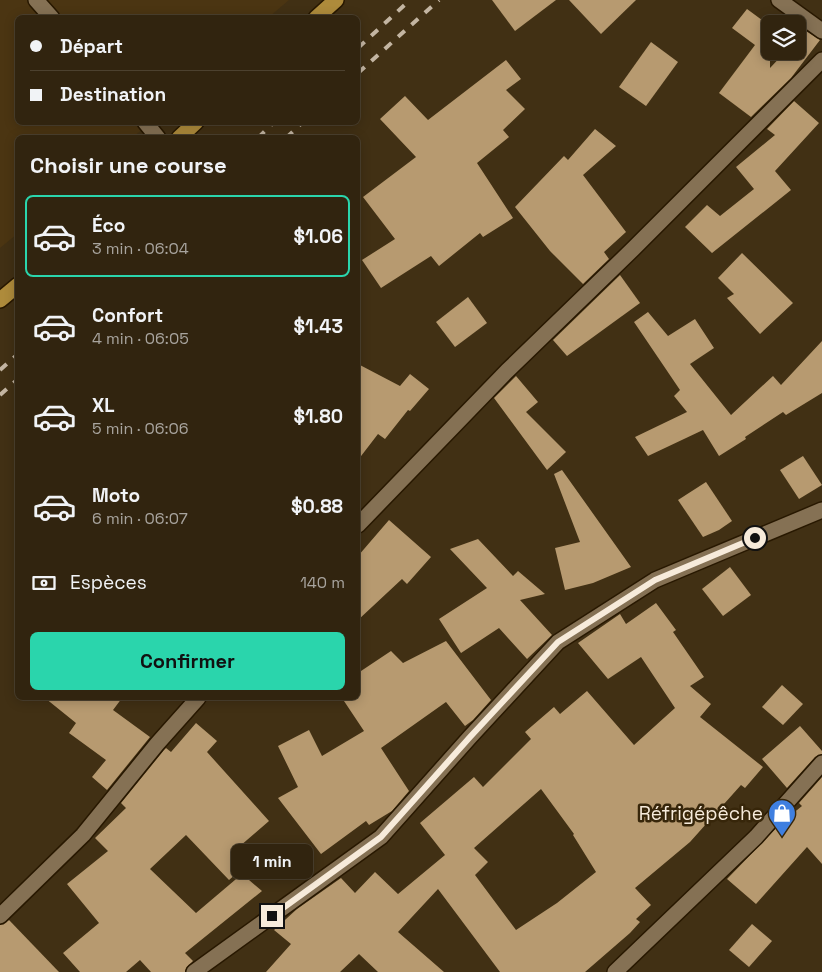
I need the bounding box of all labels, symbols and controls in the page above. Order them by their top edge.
map controls [761,15,806,60]
button: layers [761,15,806,60]
text: Départ [60,34,123,59]
text: Destination [60,82,166,107]
text: Choisir une course [30,151,227,179]
text: Éco [92,213,125,238]
icon: car [32,214,77,259]
text: $1.06 [293,224,343,249]
text: 3 min · 06:04 [92,238,189,259]
text: Confort [92,303,163,328]
icon: car [32,304,77,349]
text: $1.43 [294,314,343,339]
text: 4 min · 06:05 [92,328,189,349]
text: XL [92,393,115,418]
icon: car [32,394,77,439]
text: $1.80 [294,404,343,429]
text: 5 min · 06:06 [92,418,189,439]
text: Moto [92,483,140,508]
icon: car [32,484,77,529]
text: $0.88 [291,494,343,519]
text: 6 min · 06:07 [92,508,188,529]
route start [744,527,766,549]
icon: cash [30,569,58,597]
text: Espèces [70,570,147,595]
text: 140 m [300,572,345,593]
button: Confirmer [30,632,345,690]
shop icon: Réfrigépêche [767,798,797,837]
place label: Réfrigépêche [639,801,763,826]
callout: 1 min [231,844,313,878]
text: 1 min [252,851,292,872]
route end [261,905,283,927]

